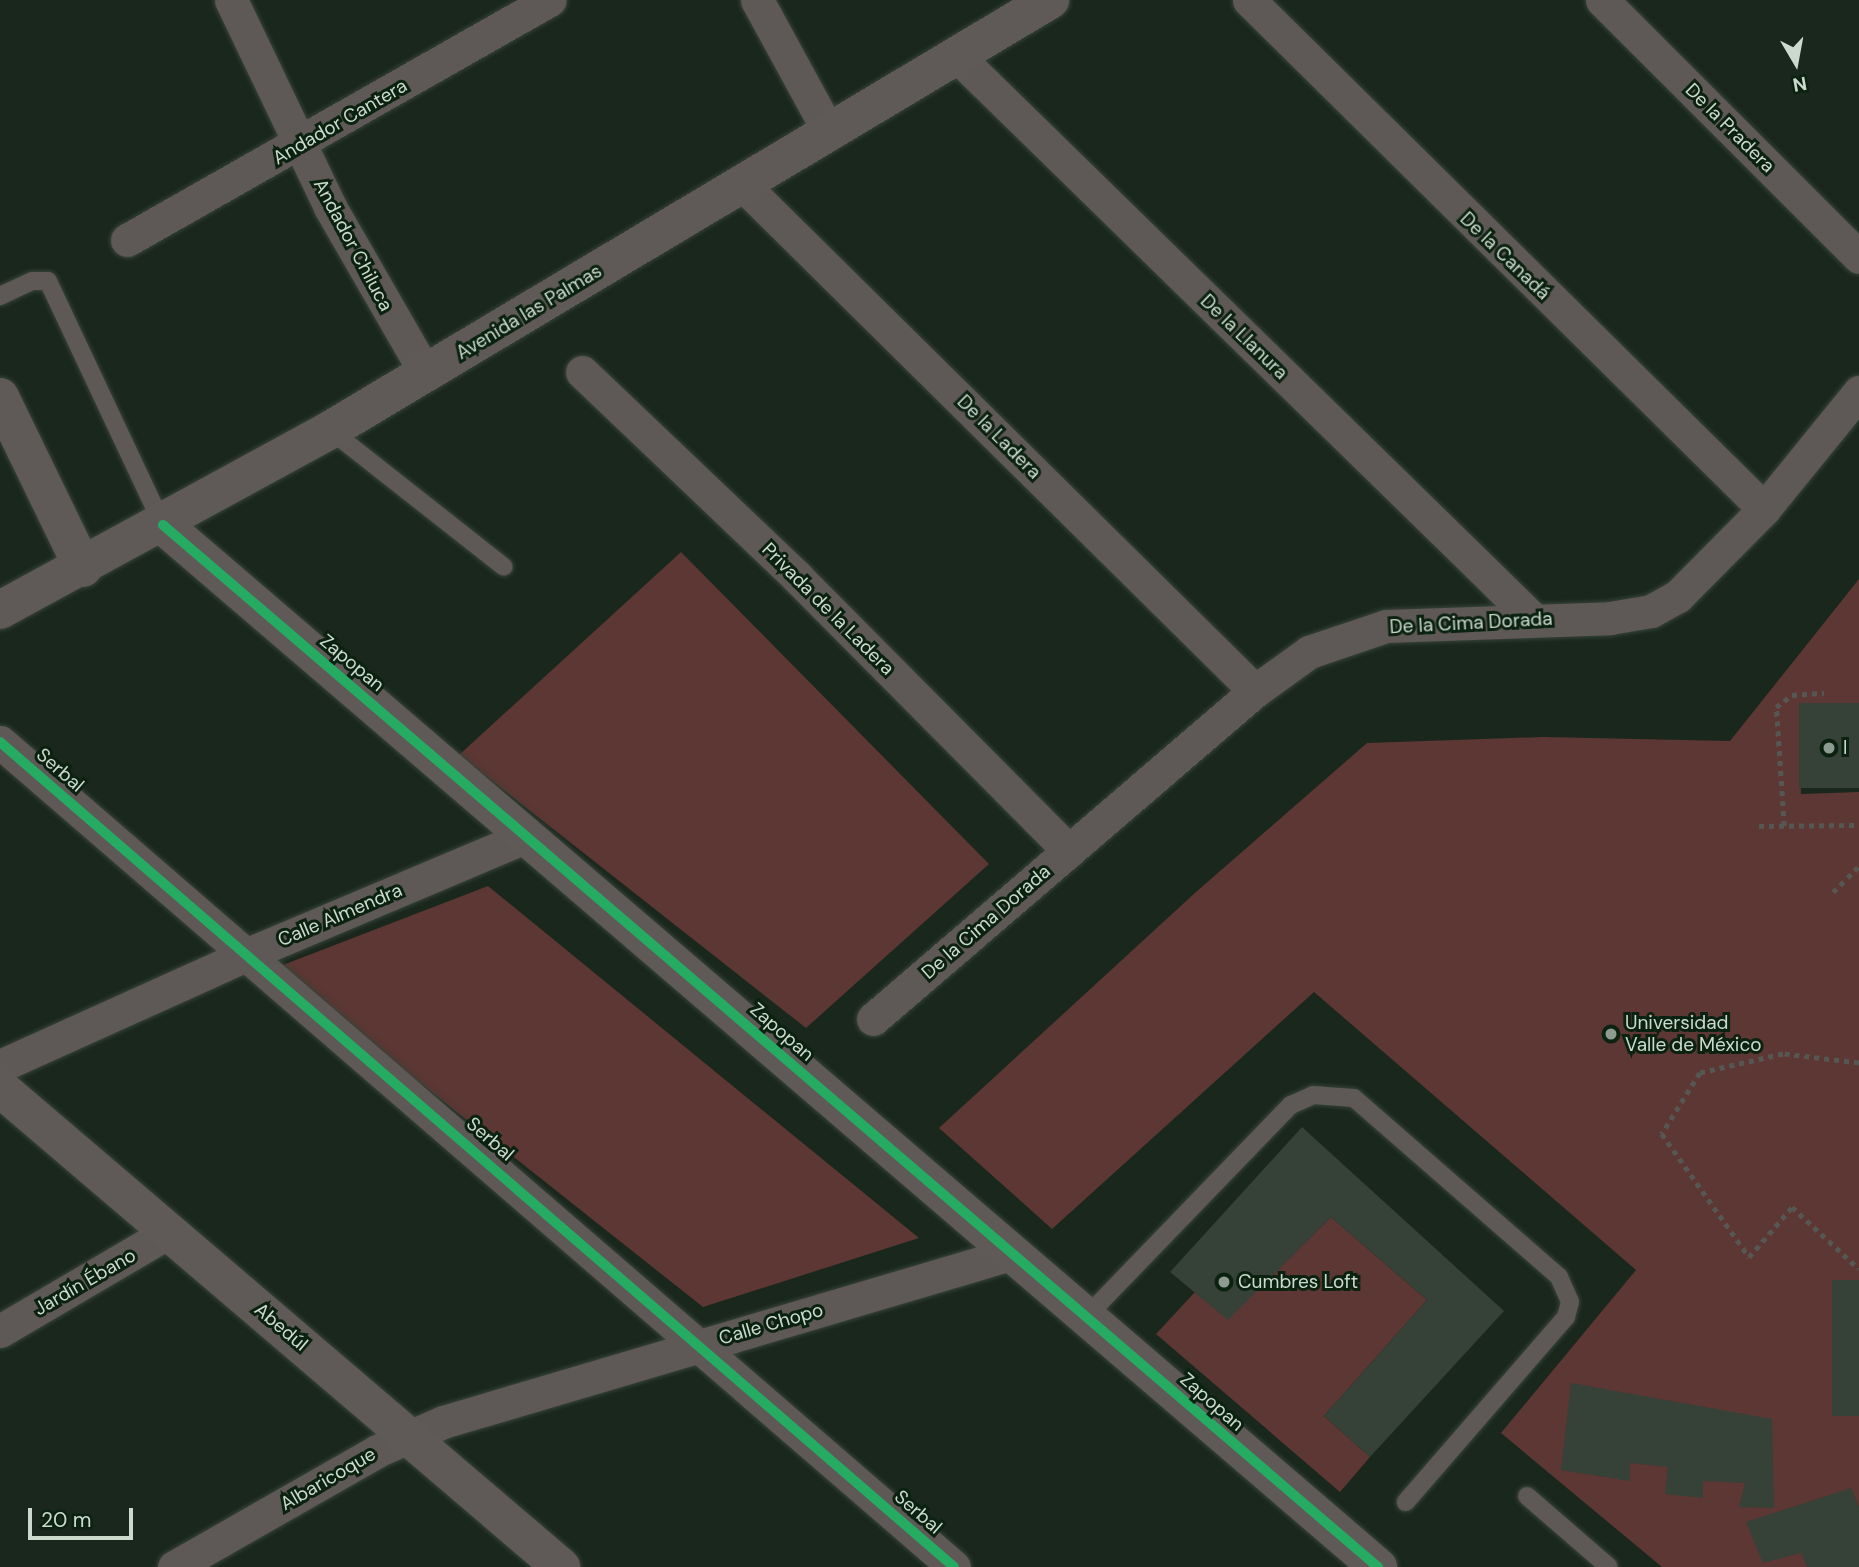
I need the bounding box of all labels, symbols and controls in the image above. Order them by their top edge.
north arrow [1761,28,1831,98]
text: N [1791,71,1809,98]
street label: Andador Cantera [269,74,411,170]
street label: De la Pradera [1681,79,1779,177]
street label: Andador Chiluca [309,175,397,315]
street label: De la Canadá [1455,208,1555,304]
street label: Avenida las Palmas [452,260,606,364]
street label: De la Llanura [1196,290,1292,384]
street label: De la Ladera [952,390,1046,484]
street label: Privada de la Ladera [757,538,899,680]
street label: De la Cima Dorada [1389,607,1553,639]
street label: Zapopan [315,630,389,696]
place label: I [1843,737,1847,759]
marker: I [1821,740,1837,756]
street label: Serbal [32,743,88,797]
street label: De la Cima Dorada [917,860,1055,984]
street label: Calle Almendra [274,879,406,951]
street label: Zapopan [745,998,819,1066]
place label: Universidad Valle de México [1625,1012,1762,1056]
marker: Universidad Valle de México [1603,1026,1619,1042]
street label: Serbal [462,1112,518,1166]
street label: Jardín Ébano [30,1244,140,1320]
place label: Cumbres Loft [1238,1271,1358,1293]
marker: Cumbres Loft [1216,1274,1232,1290]
street label: Abedúl [250,1298,312,1356]
street label: Calle Chopo [716,1298,826,1350]
street label: Zapopan [1175,1368,1249,1436]
street label: Albaricoque [276,1443,380,1515]
street label: Serbal [890,1485,946,1539]
scale bar [32,1494,136,1538]
text: 20 m [41,1506,92,1534]

